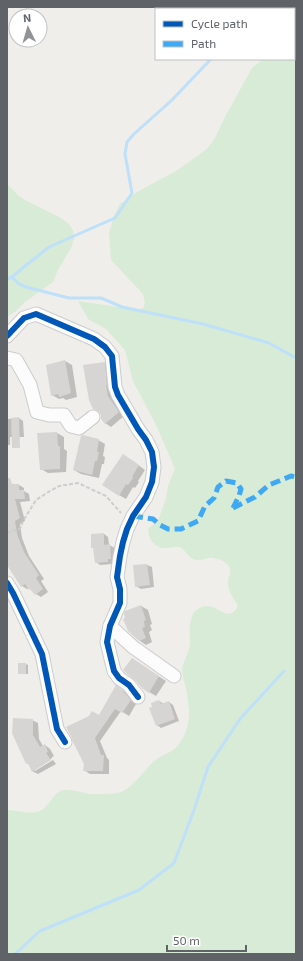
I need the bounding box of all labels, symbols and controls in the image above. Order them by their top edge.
north arrow [8,8,48,48]
legend [155,8,295,60]
text: N [23,11,32,24]
text: Cycle path [191,16,248,30]
text: Path [191,36,216,50]
scale bar [167,927,246,953]
text: 50 m [173,933,200,947]

